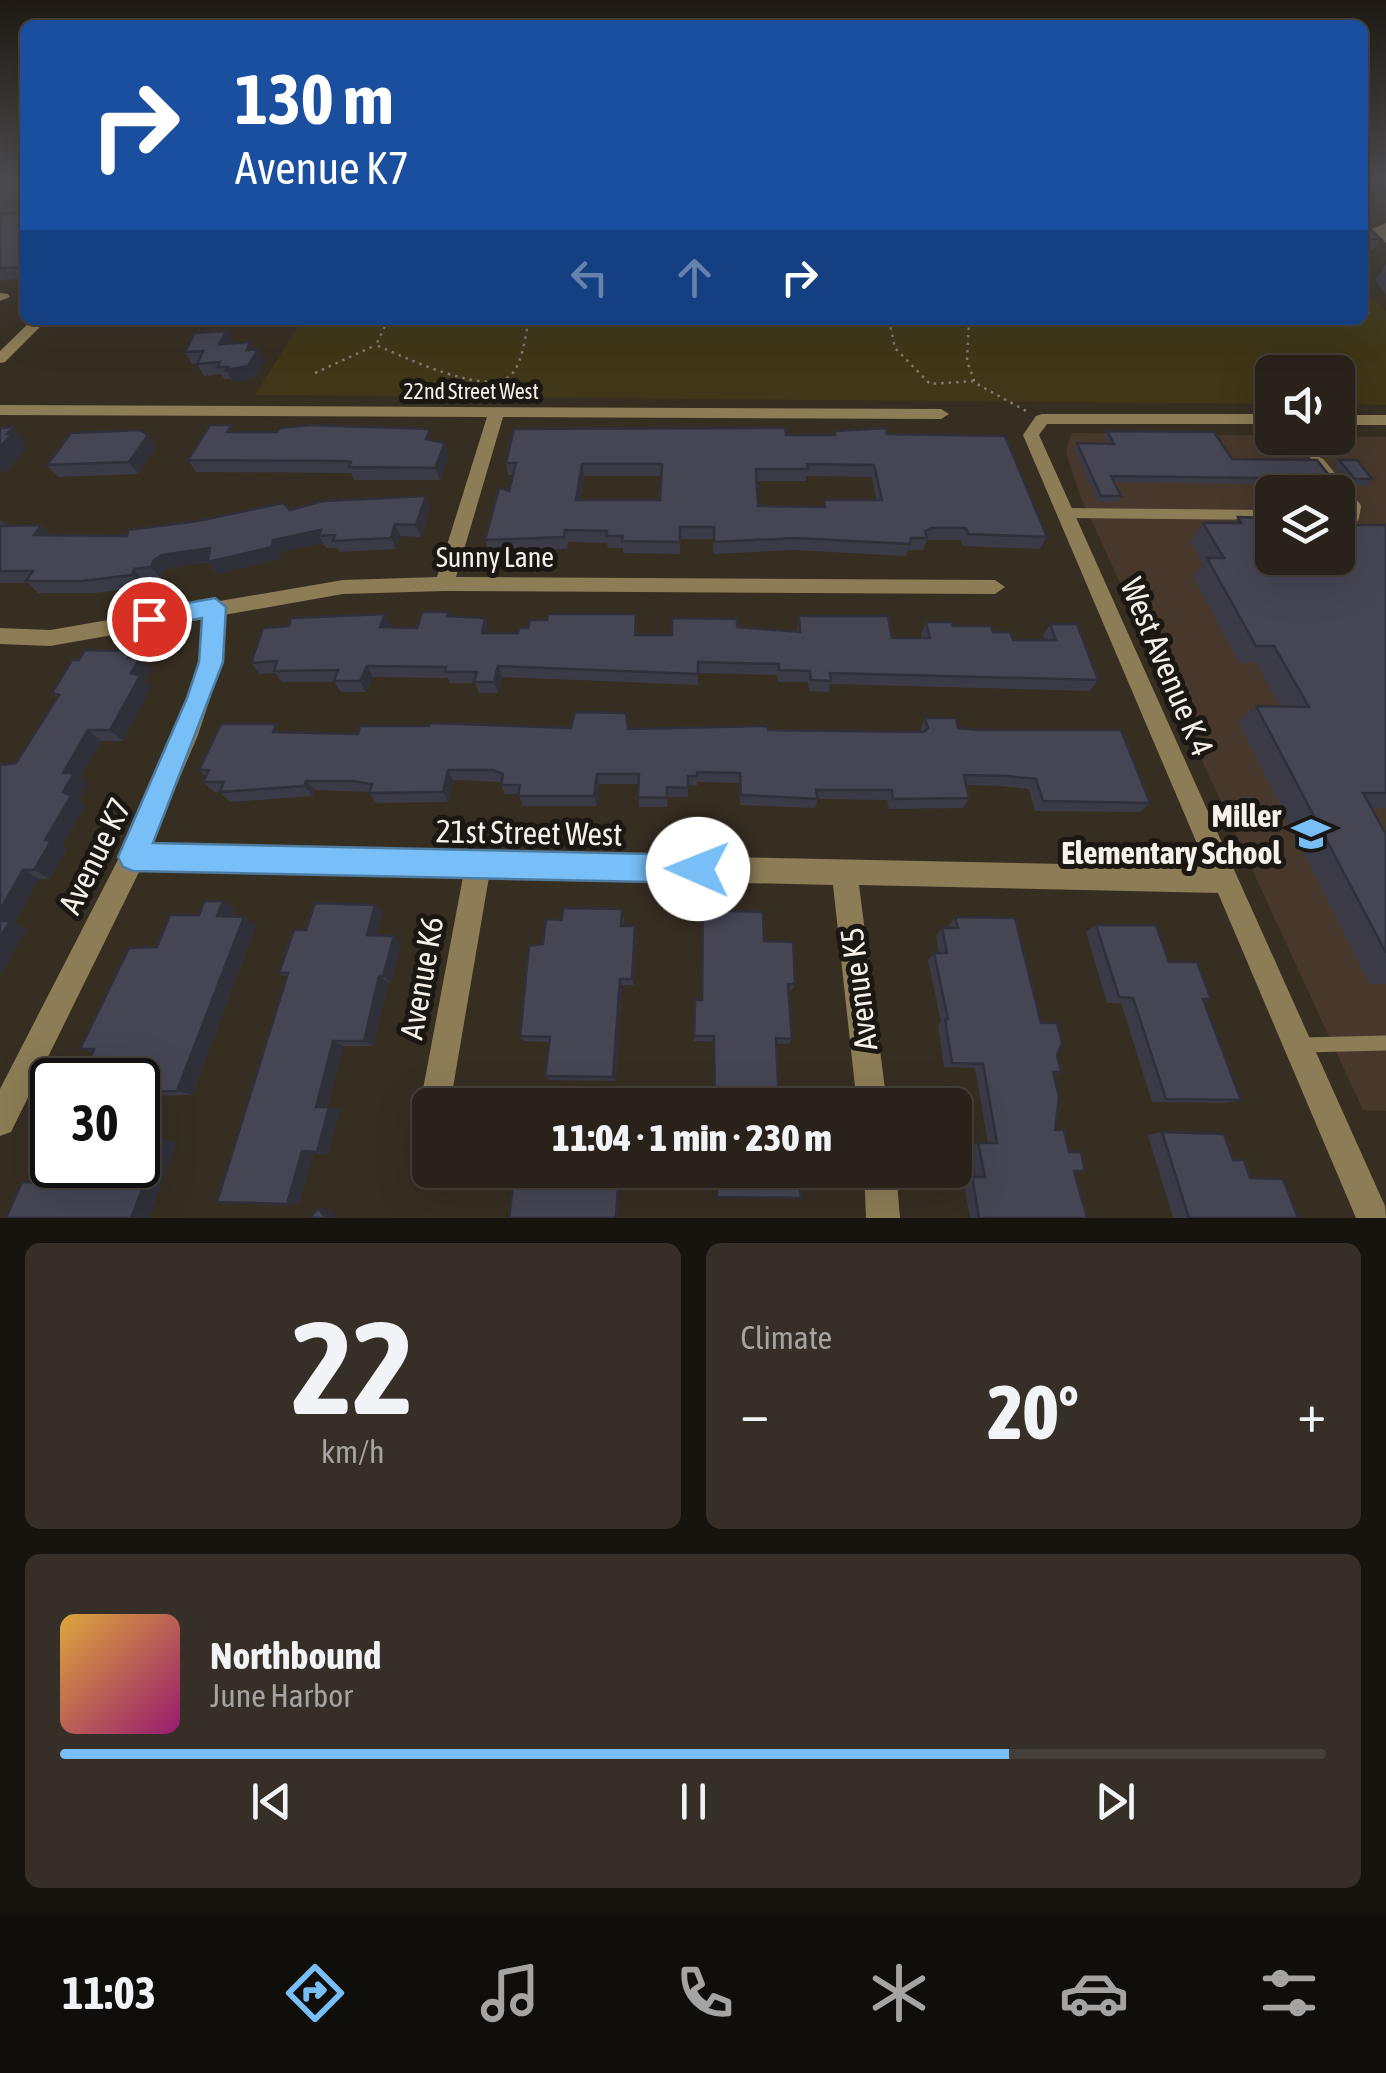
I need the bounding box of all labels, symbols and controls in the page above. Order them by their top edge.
text: 130 m [235,59,394,139]
icon: right [70,60,200,190]
text: Avenue K7 [235,142,409,194]
icon: left [562,250,617,305]
icon: ahead [667,250,722,305]
icon: right [772,250,827,305]
map controls [1255,355,1355,575]
button: sound [1255,355,1355,455]
street label: 22nd Street West [403,378,539,404]
button: layers [1255,475,1355,575]
street label: Sunny Lane [436,541,554,573]
street label: West Avenue K 4 [1113,572,1222,761]
pin [107,577,192,662]
icon: arrive [122,592,177,647]
street label: Avenue K7 [51,792,138,919]
place label: Miller Elementary School [1061,797,1282,871]
street label: 21st Street West [435,812,623,853]
school or university icon: Miller Elementary School [1290,813,1332,855]
position arrow [646,817,750,921]
street label: Avenue K6 [393,914,450,1042]
street label: Avenue K5 [833,925,884,1053]
speed limit sign: 30 [30,1058,160,1188]
text: 11:04 · 1 min · 230 m [552,1116,832,1159]
text: 22 [292,1293,414,1442]
text: Climate [741,1319,832,1356]
text: 20° [988,1369,1079,1455]
text: − [741,1381,769,1444]
text: + [1297,1381,1326,1444]
text: km/h [321,1433,384,1470]
text: Northbound [210,1634,381,1677]
text: June Harbor [210,1677,353,1714]
icon: previous [244,1774,299,1829]
icon: pause [666,1774,721,1829]
icon: next [1088,1774,1143,1829]
icon: directions [280,1958,350,2028]
icon: music [475,1958,545,2028]
icon: phone [670,1958,740,2028]
icon: climate [864,1958,934,2028]
icon: car [1059,1958,1129,2028]
icon: filters [1254,1958,1324,2028]
text: 11:03 [62,1967,156,2019]

